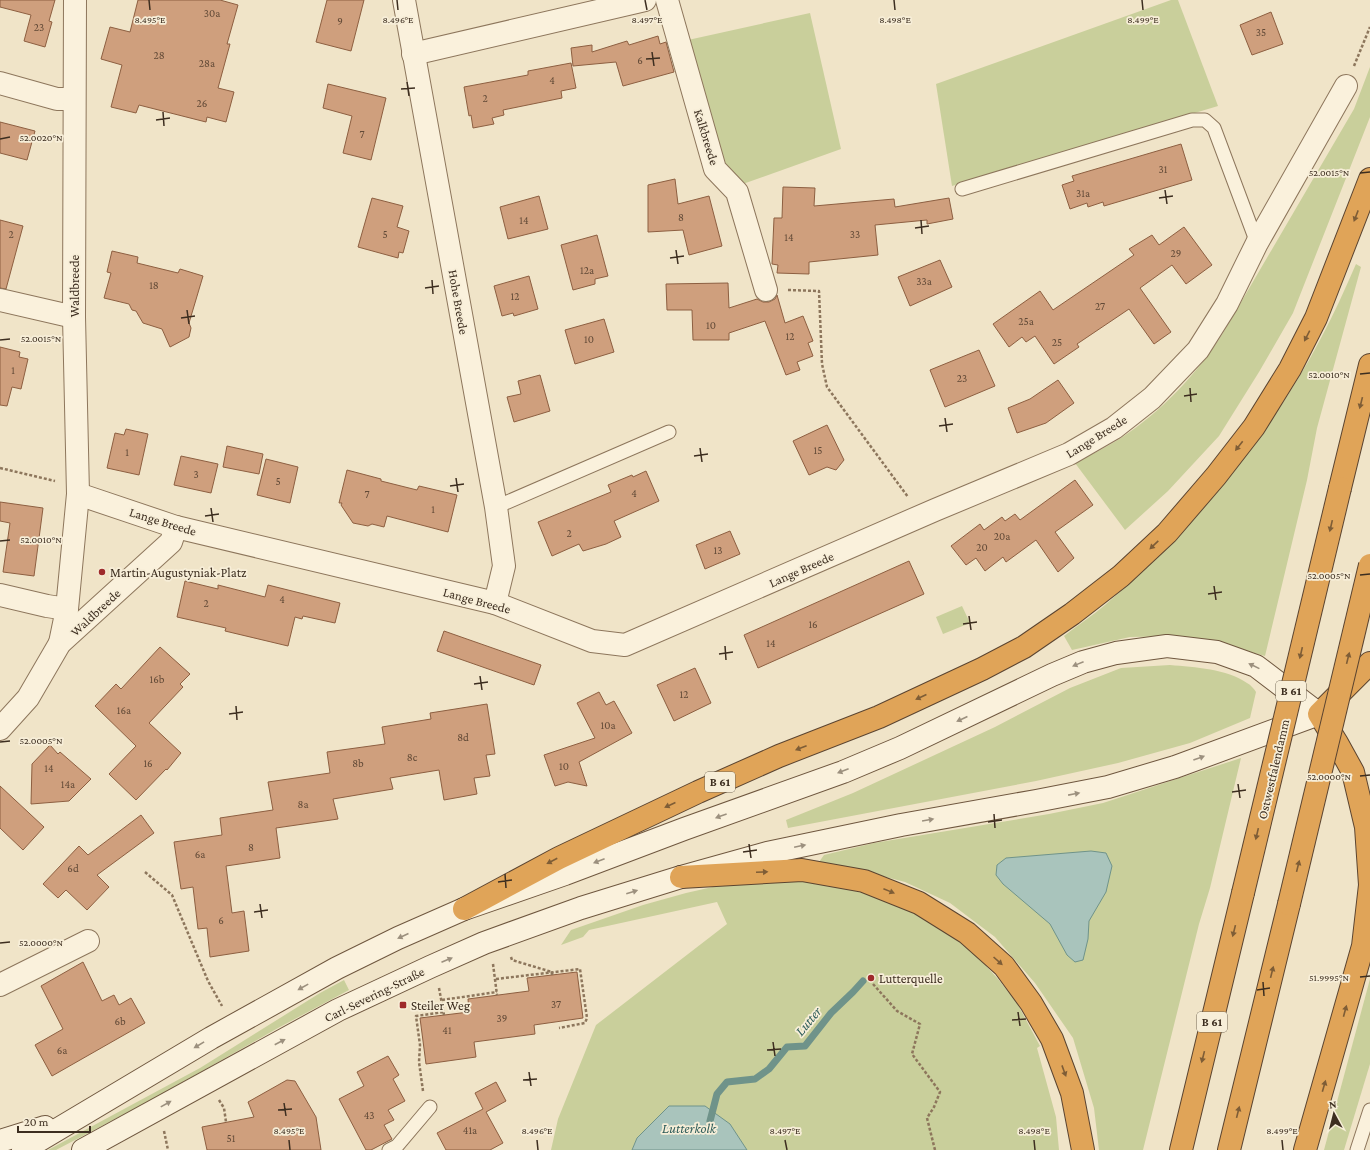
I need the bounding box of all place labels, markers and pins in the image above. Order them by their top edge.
place label: Martin-Augustyniak-Platz [110,565,247,580]
marker: Martin-Augustyniak-Platz [97,567,107,577]
place label: Lutterquelle [879,971,943,986]
marker: Lutterquelle [866,973,876,983]
place label: Steiler Weg [411,998,471,1013]
marker: Steiler Weg [398,1000,408,1010]

